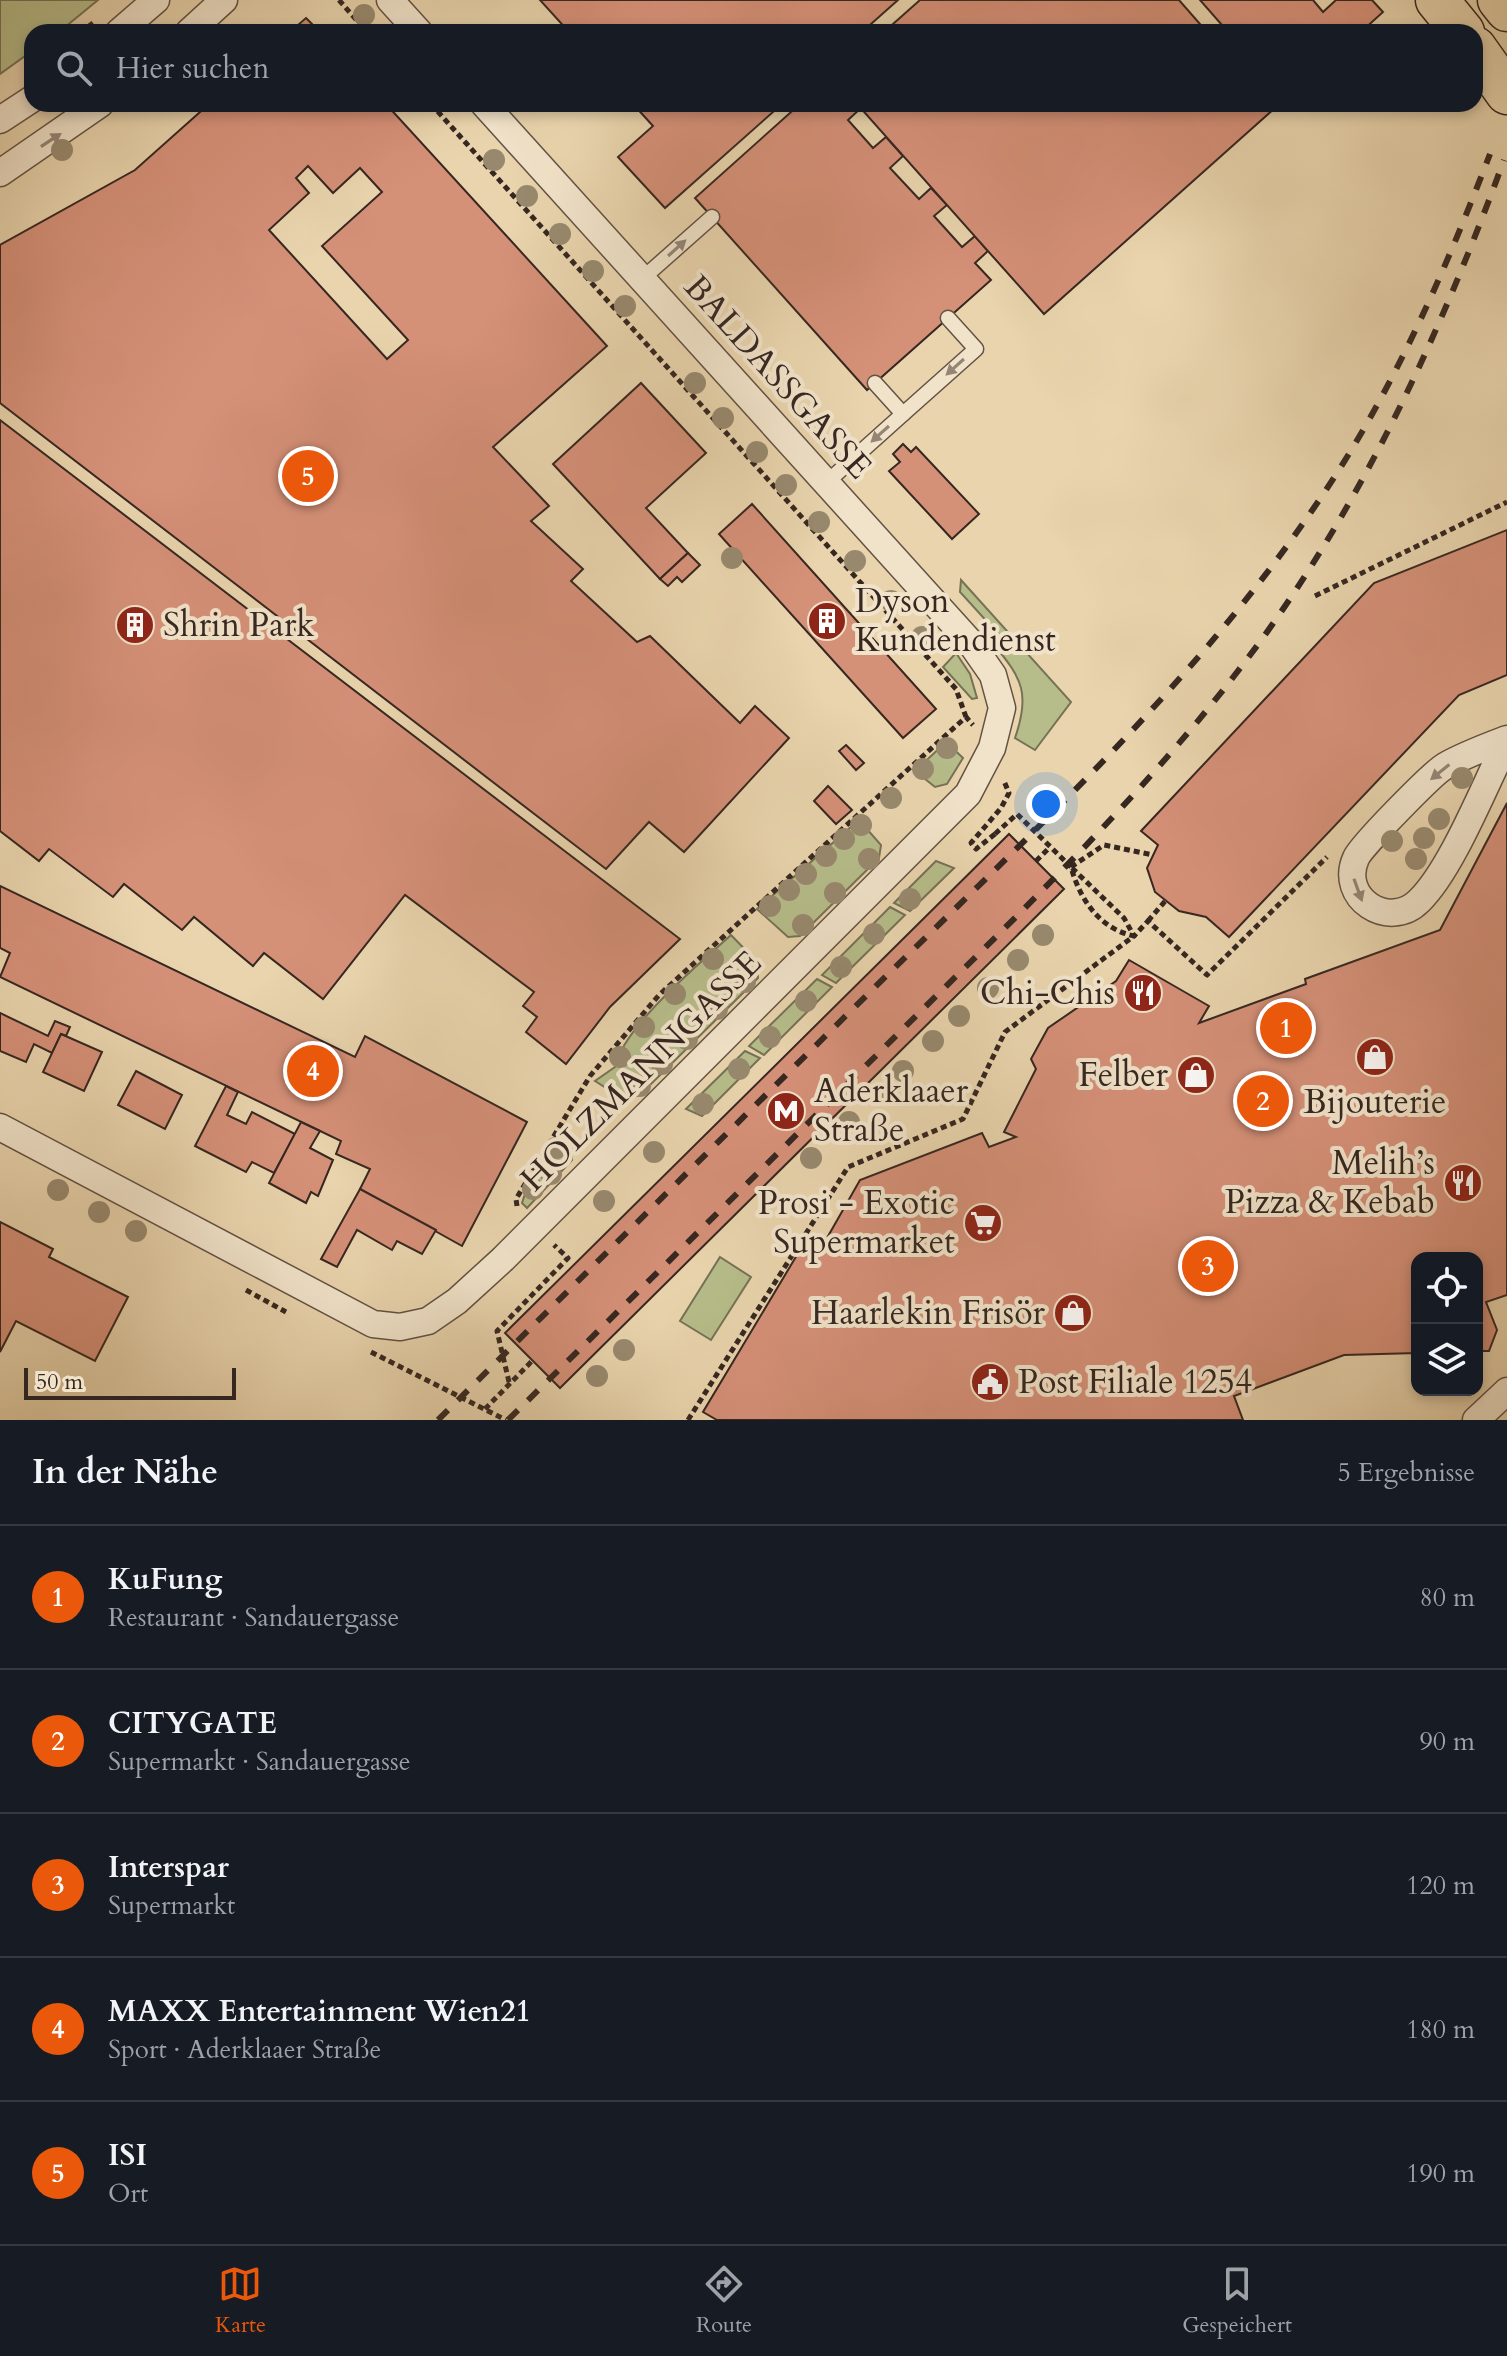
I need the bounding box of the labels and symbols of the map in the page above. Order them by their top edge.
one-way arrow [40,133,62,148]
one-way arrow [667,239,687,257]
street label: BALDASSGASSE [674,265,882,489]
one-way arrow [946,358,965,376]
one-way arrow [871,425,890,443]
pin: 5 [282,446,334,506]
place label: Dyson Kundendienst [855,578,1056,663]
building icon: Dyson Kundendienst [806,600,848,642]
place label: Shrin Park [163,602,315,648]
building icon: Shrin Park [114,604,156,646]
one-way arrow [1430,763,1450,780]
your location [1026,784,1066,824]
one-way arrow [1352,878,1365,902]
street label: HOLZMANNGASSE [511,941,771,1201]
place label: Chi-Chis [980,970,1115,1016]
restaurant icon: Chi-Chis [1122,972,1164,1014]
pin: 1 [1260,998,1312,1058]
shop icon: Bijouterie [1354,1036,1396,1078]
pin: 4 [287,1041,339,1101]
place label: Felber [1078,1052,1169,1098]
shop icon: Felber [1175,1054,1217,1096]
place label: Aderklaaer Straße [814,1068,969,1153]
pin: 2 [1237,1071,1289,1131]
place label: Bijouterie [1304,1079,1446,1125]
metro station icon: Aderklaaer Straße [765,1090,807,1132]
place label: Melih’s Pizza & Kebab [1225,1140,1435,1225]
restaurant icon: Melih’s Pizza & Kebab [1442,1162,1484,1204]
place label: Prosi - Exotic Supermarket [758,1180,955,1265]
supermarket icon: Prosi - Exotic Supermarket [962,1202,1004,1244]
pin: 3 [1182,1236,1234,1296]
place label: Haarlekin Frisör [811,1290,1046,1336]
shop icon: Haarlekin Frisör [1052,1292,1094,1334]
place label: Post Filiale 1254 [1018,1359,1252,1405]
public building icon: Post Filiale 1254 [969,1361,1011,1403]
scale bar [24,1364,236,1400]

